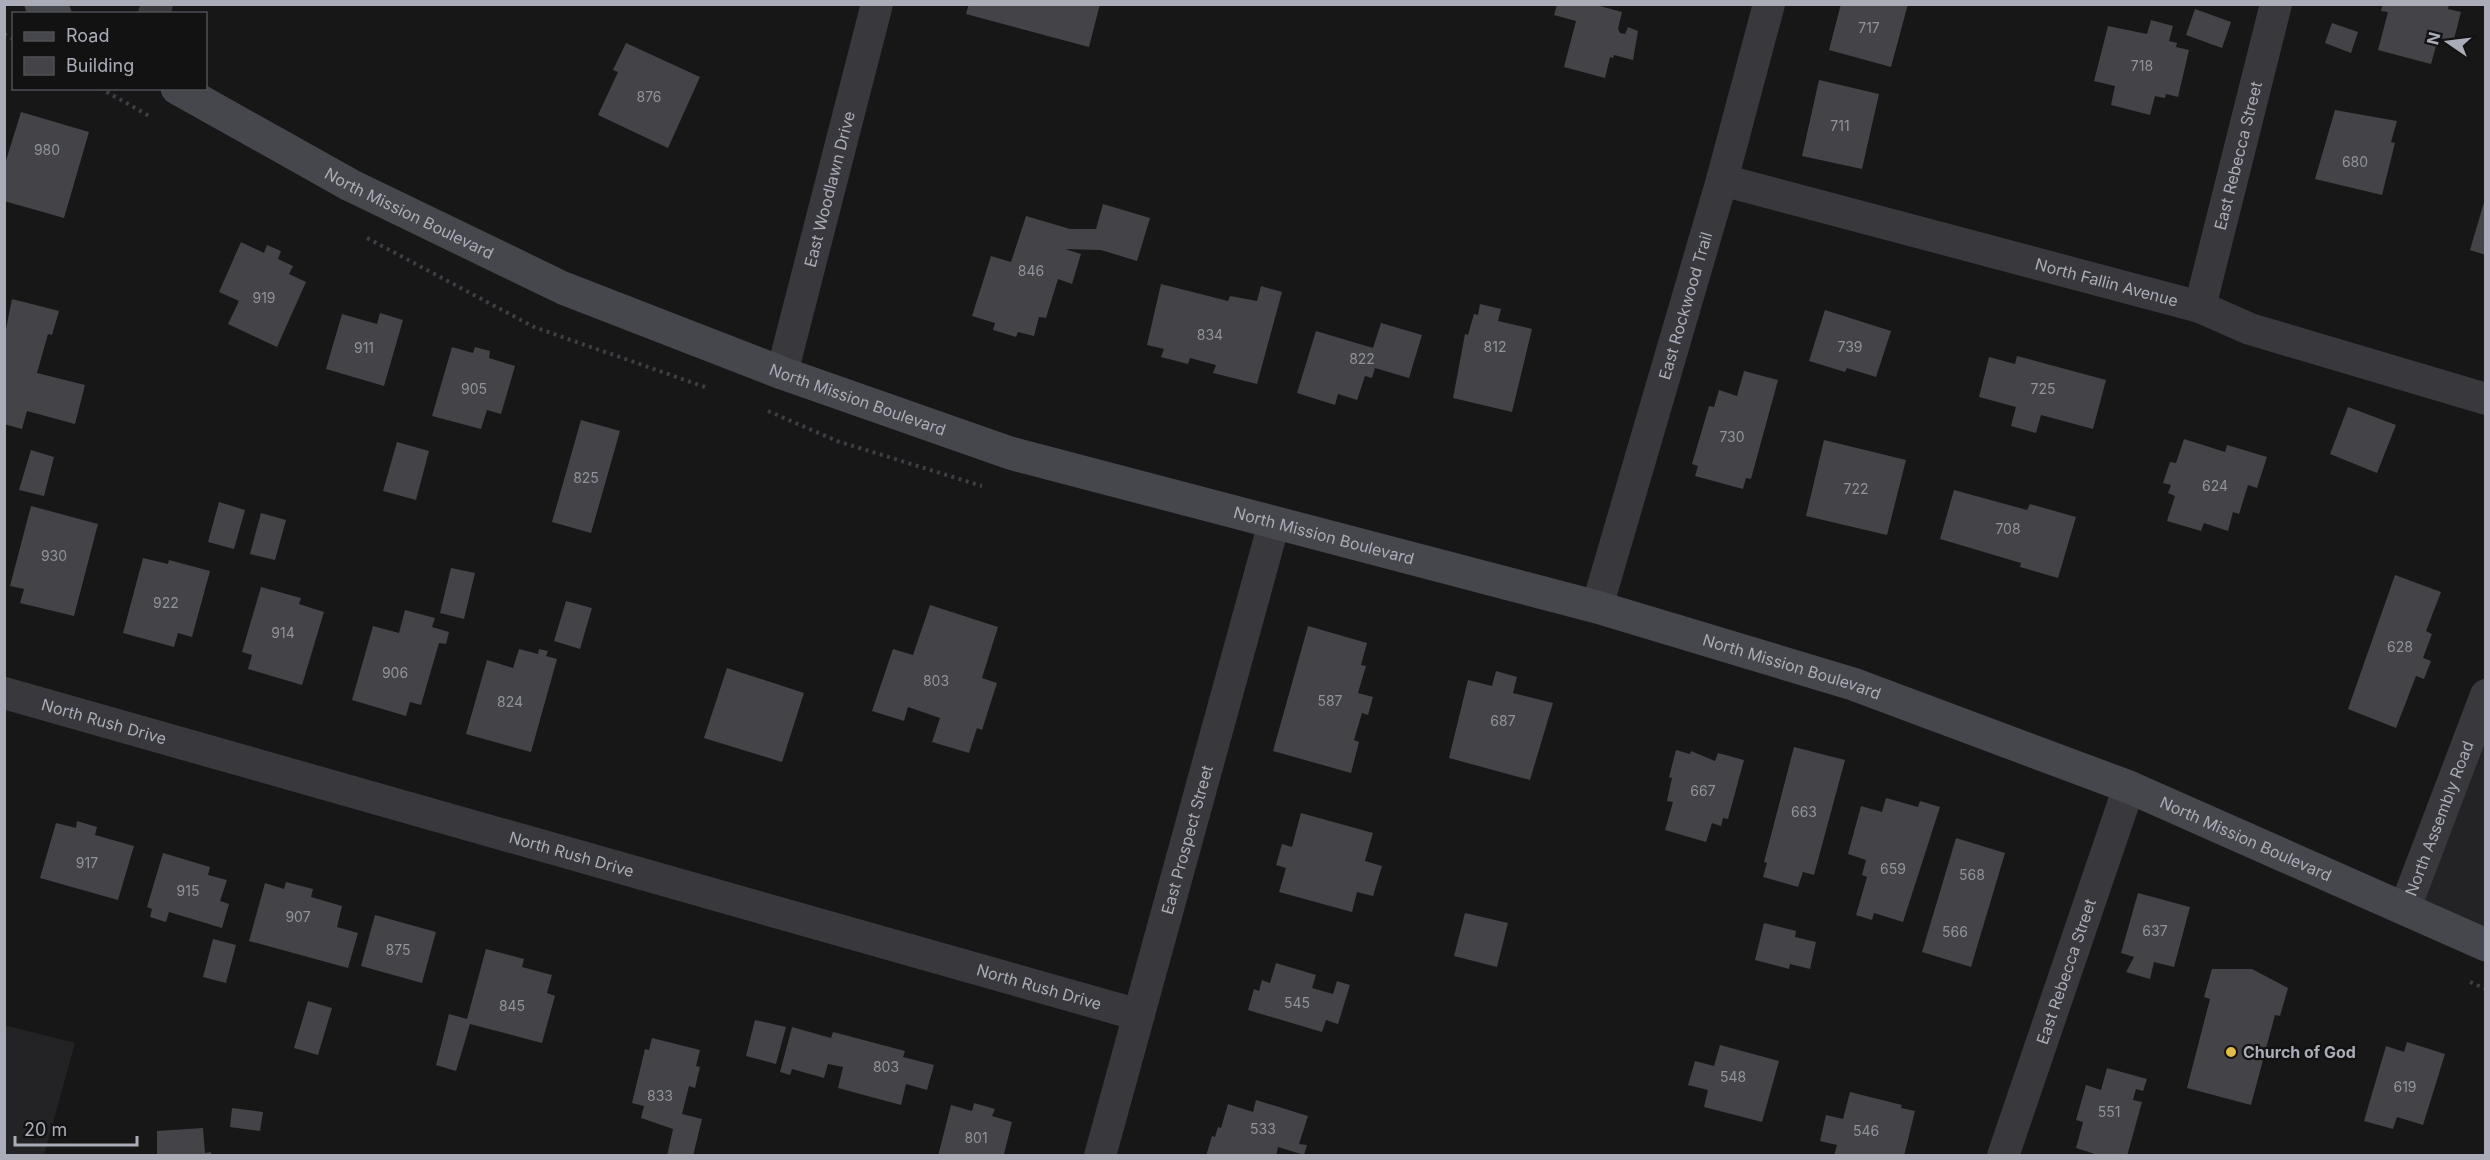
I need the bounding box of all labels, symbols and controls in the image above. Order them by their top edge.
legend [12,12,207,90]
north arrow [2418,12,2478,72]
house number: 717 [1858,19,1880,36]
text: Road [66,25,109,46]
text: N [2422,30,2445,47]
text: Building [66,55,134,76]
house number: 718 [2131,57,2153,74]
street label: East Rebecca Street [2210,79,2266,232]
house number: 876 [636,88,662,105]
street label: East Woodlawn Drive [800,109,859,269]
house number: 711 [1830,117,1850,134]
house number: 980 [34,141,60,158]
house number: 680 [2342,153,2368,170]
street label: North Mission Boulevard [321,163,497,263]
street label: East Rockwood Trail [1654,229,1716,382]
street label: North Fallin Avenue [2033,254,2180,311]
house number: 846 [1018,262,1044,279]
house number: 919 [252,289,276,306]
house number: 834 [1197,326,1223,343]
house number: 812 [1484,338,1506,355]
house number: 739 [1837,338,1863,355]
house number: 911 [354,339,374,356]
house number: 822 [1349,350,1375,367]
street label: North Mission Boulevard [767,359,949,440]
house number: 905 [461,380,487,397]
house number: 725 [2031,380,2055,397]
house number: 730 [1719,428,1745,445]
house number: 825 [573,469,599,486]
house number: 624 [2202,477,2228,494]
house number: 722 [1844,480,1869,497]
street label: North Mission Boulevard [1232,502,1416,569]
house number: 708 [1995,520,2021,537]
house number: 930 [41,547,67,564]
house number: 922 [153,594,179,611]
house number: 914 [271,624,295,641]
street label: North Mission Boulevard [1700,629,1884,704]
house number: 628 [2387,638,2413,655]
house number: 906 [382,664,408,681]
house number: 803 [923,672,949,689]
house number: 587 [1317,692,1343,709]
house number: 824 [497,693,523,710]
street label: North Rush Drive [39,694,169,749]
house number: 687 [1490,712,1516,729]
street label: North Assembly Road [2401,738,2478,899]
street label: East Prospect Street [1157,763,1217,917]
house number: 667 [1690,782,1716,799]
street label: North Mission Boulevard [2157,792,2335,885]
house number: 663 [1791,803,1817,820]
street label: North Rush Drive [507,827,636,881]
house number: 917 [76,854,98,871]
house number: 659 [1880,860,1906,877]
house number: 568 [1959,866,1985,883]
house number: 915 [177,882,199,899]
street label: East Rebecca Street [2032,896,2100,1047]
house number: 907 [285,908,311,925]
house number: 637 [2142,922,2168,939]
house number: 566 [1942,923,1968,940]
house number: 875 [386,941,410,958]
street label: North Rush Drive [974,959,1104,1014]
house number: 545 [1284,994,1310,1011]
house number: 845 [499,997,525,1014]
place label: Church of God [2243,1042,2356,1062]
marker: Church of God [2224,1045,2238,1059]
house number: 803 [873,1058,899,1075]
house number: 548 [1720,1068,1746,1085]
house number: 619 [2393,1078,2417,1095]
house number: 833 [647,1087,673,1104]
house number: 551 [2098,1103,2120,1120]
scale bar [15,1109,136,1147]
text: 20 m [24,1119,67,1140]
house number: 533 [1250,1120,1276,1137]
house number: 546 [1853,1122,1879,1139]
house number: 801 [964,1129,988,1146]

